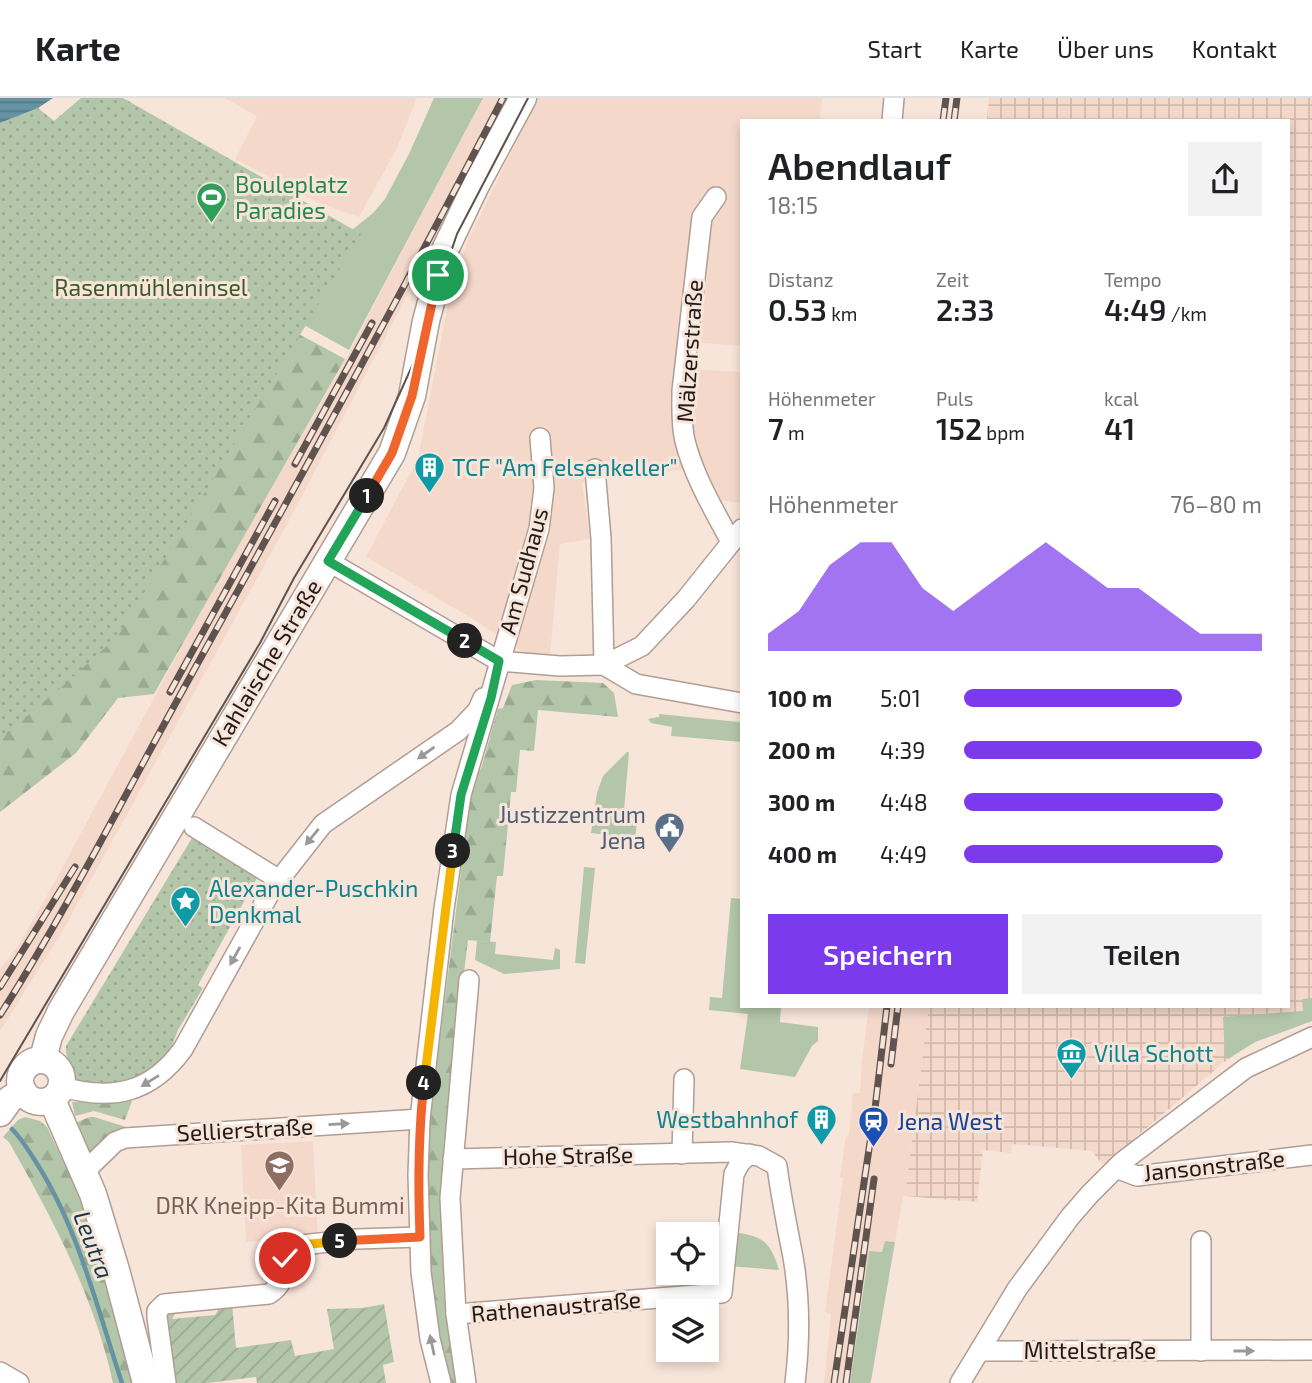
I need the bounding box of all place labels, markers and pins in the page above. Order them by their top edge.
place label: Bouleplatz Paradies [235,170,348,224]
sports icon: Bouleplatz Paradies [195,181,229,225]
pin [408,245,468,305]
building icon: TCF "Am Felsenkeller" [412,451,446,495]
place label: TCF "Am Felsenkeller" [452,453,678,481]
pin: 1 [350,478,384,514]
pin: 2 [448,624,482,658]
place label: Justizzentrum Jena [499,800,646,854]
public building icon: Justizzentrum Jena [652,811,686,855]
pin: 3 [435,834,470,868]
place label: Alexander-Puschkin Denkmal [209,874,418,928]
place icon: Alexander-Puschkin Denkmal [169,885,203,929]
museum icon: Villa Schott [1054,1037,1088,1081]
place label: Villa Schott [1094,1039,1213,1067]
pin: 4 [406,1066,442,1100]
building icon: Westbahnhof [804,1103,838,1147]
place label: Westbahnhof [656,1105,799,1133]
station icon: Jena West [857,1105,891,1149]
place label: Jena West [897,1107,1002,1135]
school or university icon: DRK Kneipp-Kita Bummi [263,1148,297,1192]
place label: DRK Kneipp-Kita Bummi [155,1191,405,1219]
pin: 5 [322,1224,358,1258]
pin [255,1228,315,1288]

